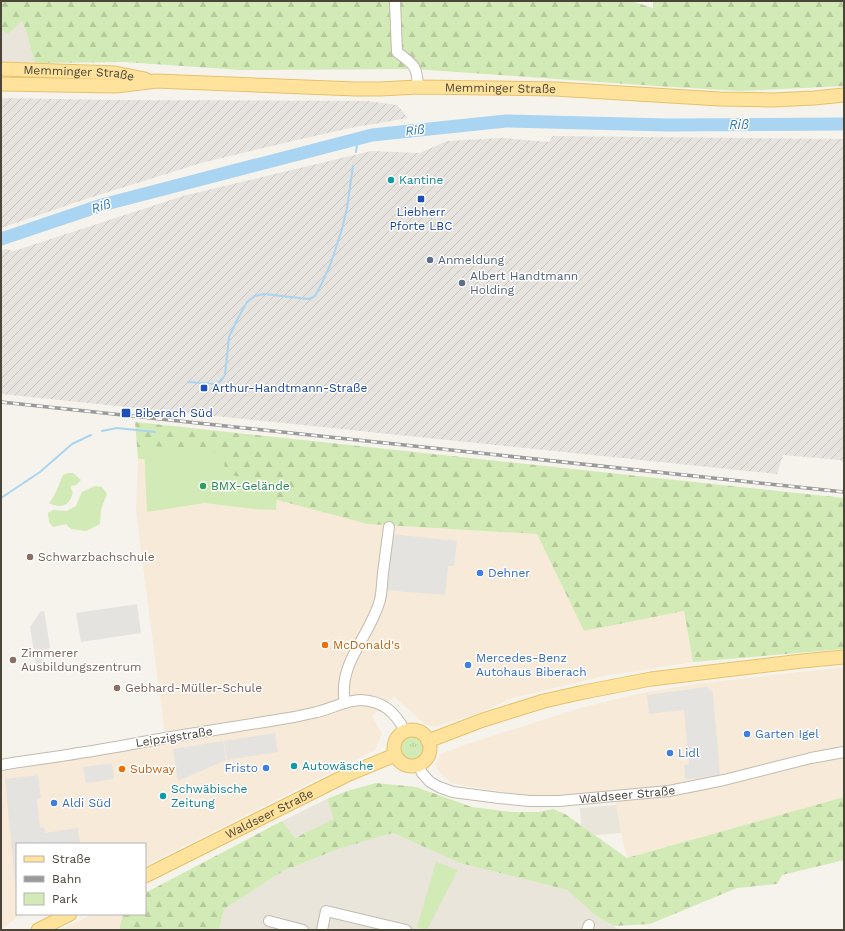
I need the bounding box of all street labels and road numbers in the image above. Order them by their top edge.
street label: Memminger Straße [23,63,136,84]
street label: Memminger Straße [445,80,556,96]
street label: Leipzigstraße [135,724,214,750]
street label: Waldseer Straße [578,783,677,806]
street label: Waldseer Straße [223,786,316,842]

